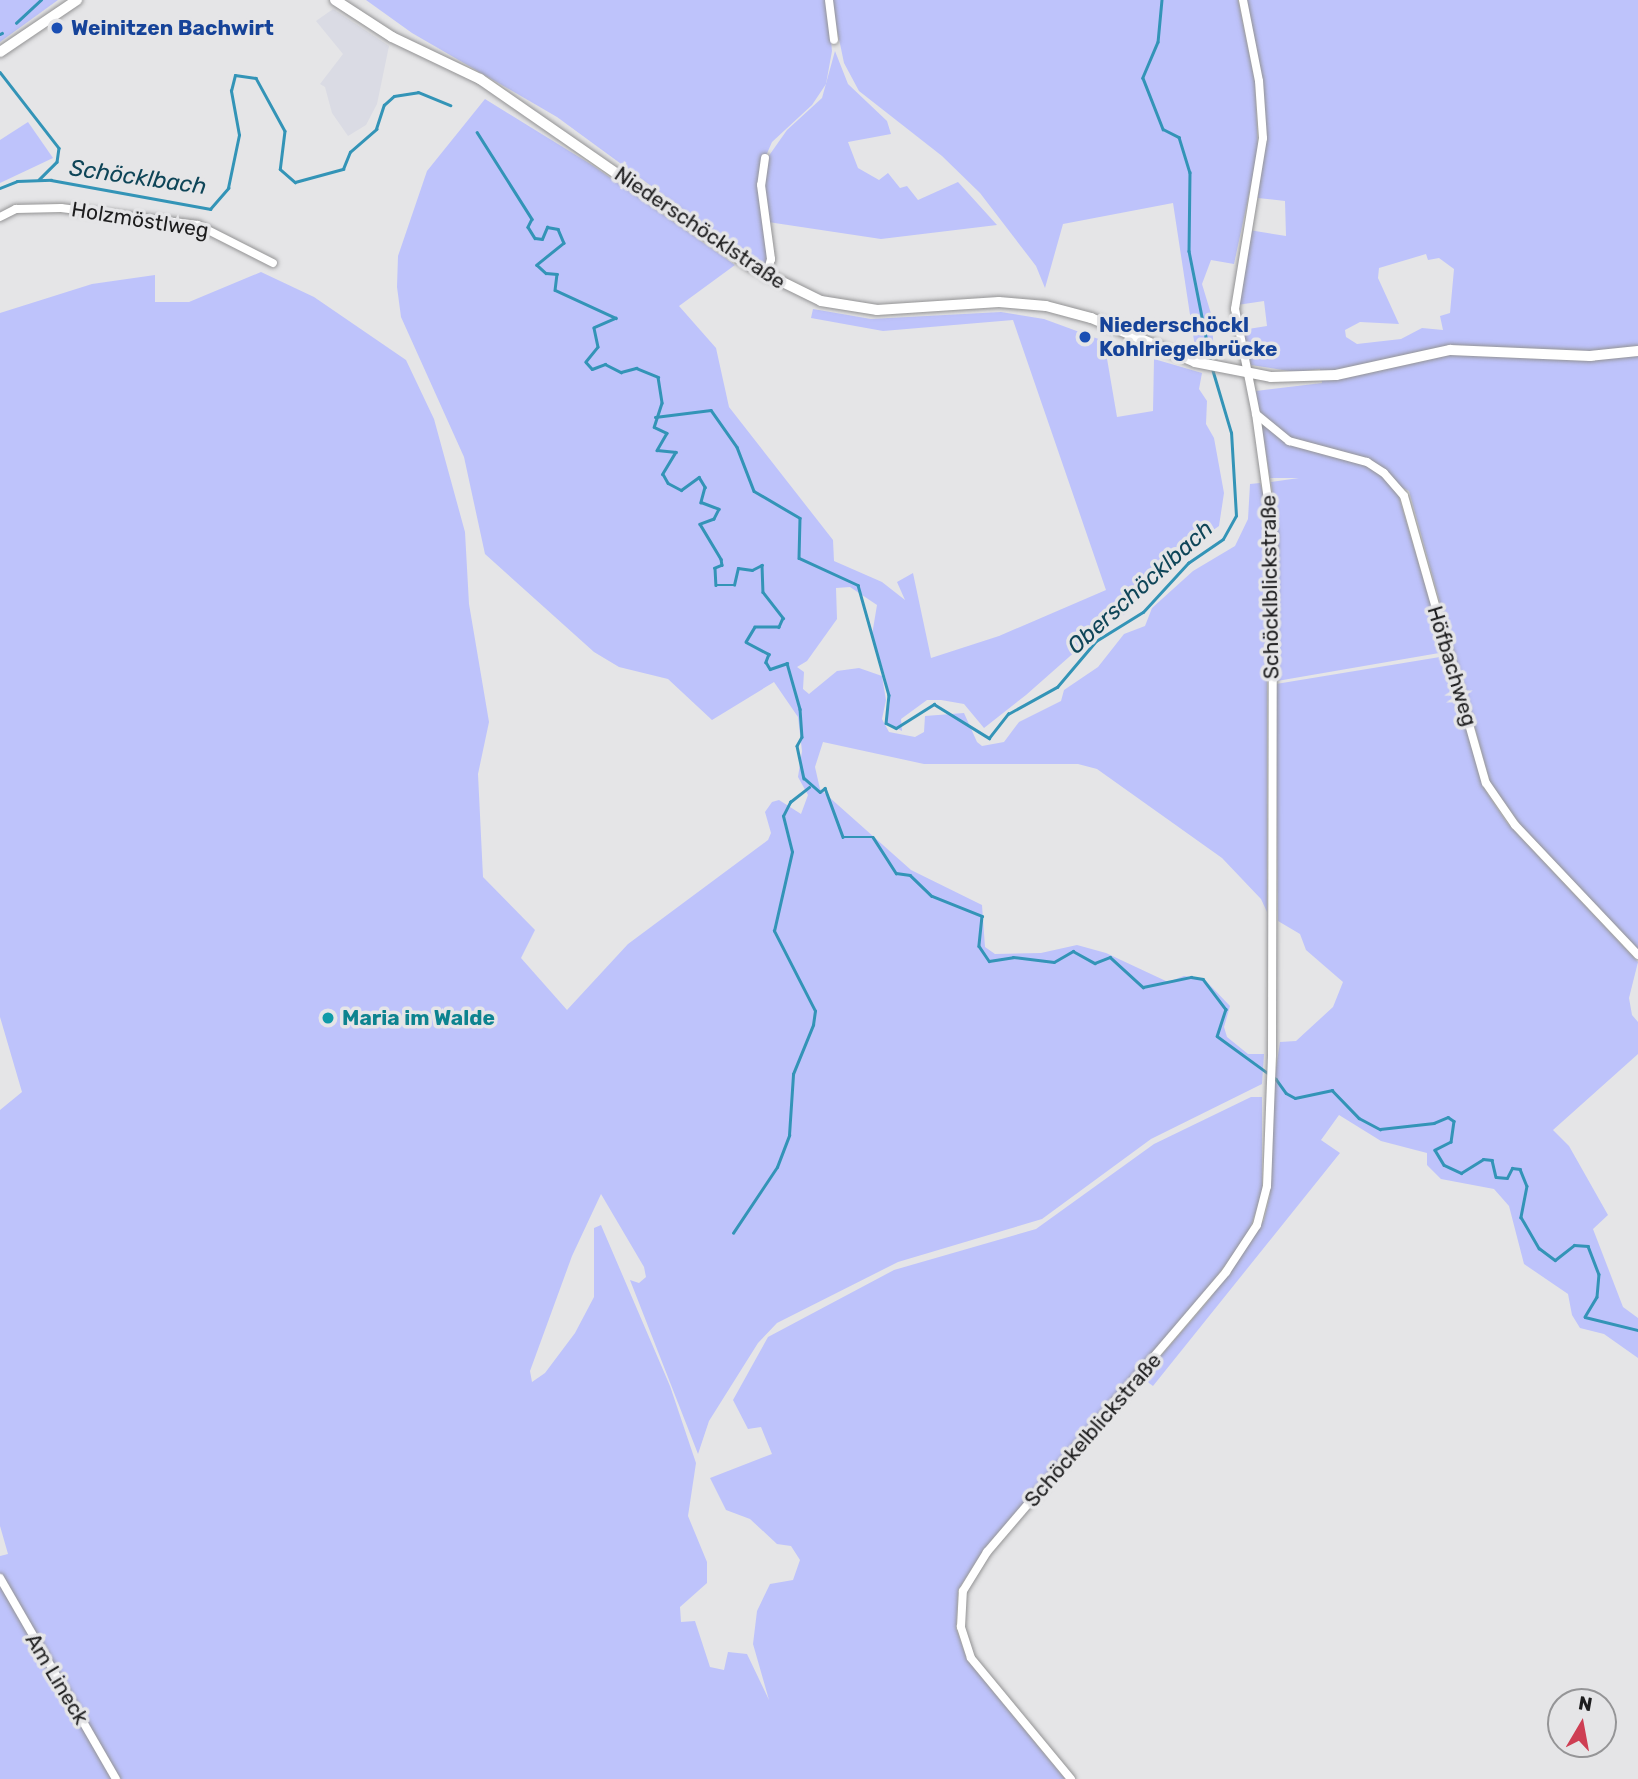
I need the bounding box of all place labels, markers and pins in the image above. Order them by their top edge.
place label: Weinitzen Bachwirt [71,15,274,41]
marker: Weinitzen Bachwirt [49,20,65,36]
place label: Niederschöckl Kohlriegelbrücke [1099,312,1278,362]
marker: Niederschöckl Kohlriegelbrücke [1077,329,1093,345]
place label: Maria im Walde [342,1005,495,1031]
marker: Maria im Walde [320,1010,336,1026]

